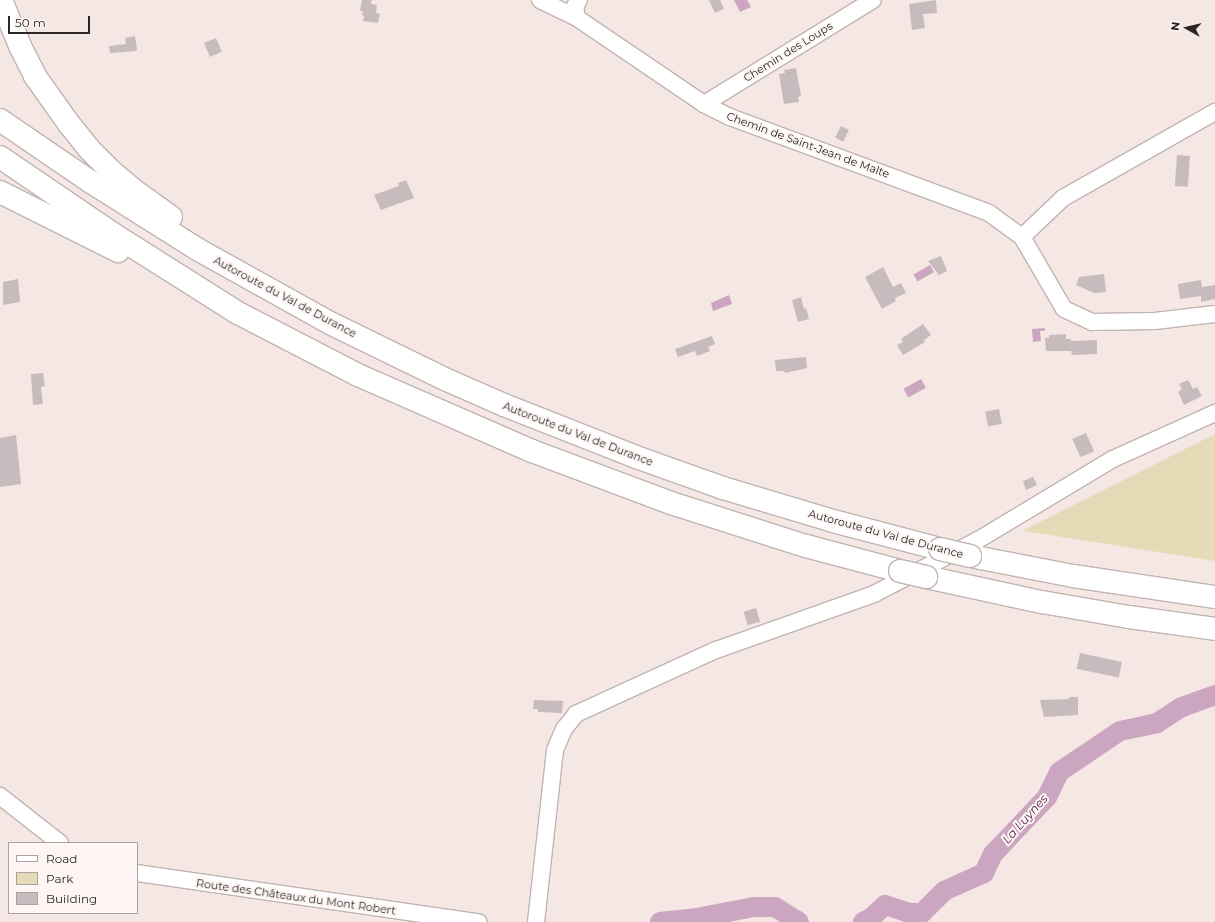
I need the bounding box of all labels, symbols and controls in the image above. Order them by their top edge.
scale bar [10,8,92,34]
north arrow [1167,8,1207,48]
text: 50 m [15,15,46,30]
street label: Chemin des Loups [741,19,835,85]
text: N [1168,21,1183,32]
street label: Chemin de Saint-Jean de Malte [725,109,891,181]
street label: Autoroute du Val de Durance [211,254,359,340]
street label: Autoroute du Val de Durance [501,399,655,469]
street label: Autoroute du Val de Durance [807,507,965,561]
water label: La Luynes [999,792,1051,846]
legend [8,842,138,914]
text: Road [46,851,77,866]
text: Park [46,871,73,886]
street label: Route des Châteaux du Mont Robert [195,876,397,918]
text: Building [46,891,97,906]

